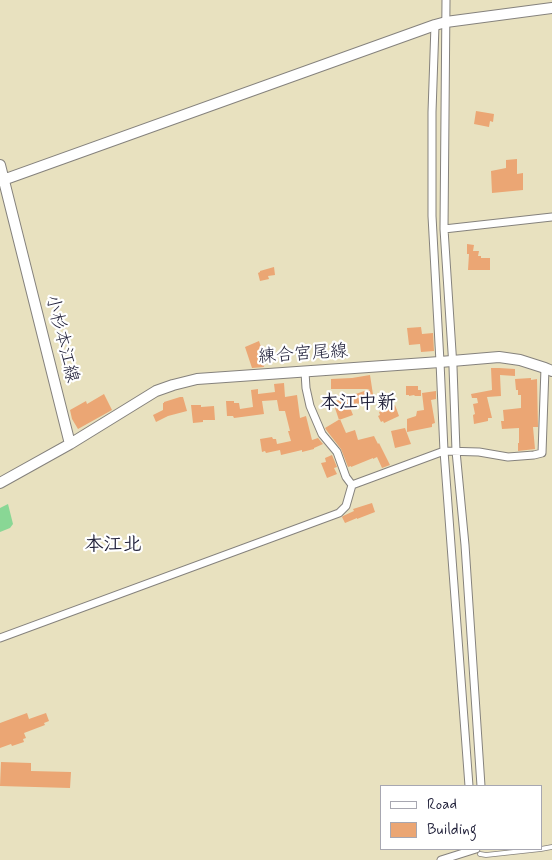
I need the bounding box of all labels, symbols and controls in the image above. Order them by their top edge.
street label: 小杉本江線 [40,293,82,385]
street label: 練合宮尾線 [257,341,349,369]
district label: 本江中新 [320,393,396,415]
district label: 本江北 [85,535,141,557]
legend [380,785,542,850]
text: Road [427,795,457,815]
text: Building [427,820,477,840]

